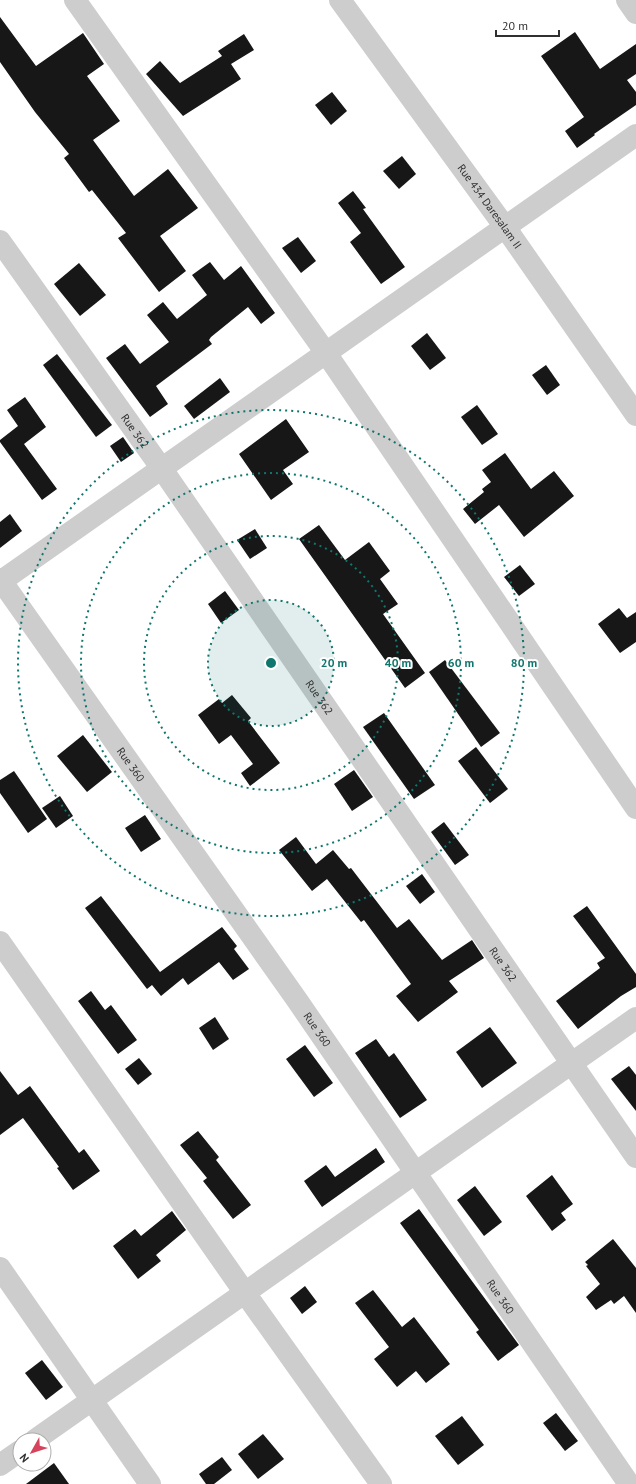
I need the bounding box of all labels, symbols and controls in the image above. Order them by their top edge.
scale bar [496,12,559,38]
text: 20 m [502,18,528,33]
street label: Rue 434 Daresalam II [455,161,525,251]
street label: Rue 362 [118,411,152,451]
text: 20 m [321,655,347,670]
text: 40 m [385,655,411,670]
text: 60 m [448,655,474,670]
text: 80 m [511,655,537,670]
centre of rings [264,656,278,670]
street label: Rue 362 [303,677,336,717]
street label: Rue 360 [114,745,148,784]
street label: Rue 362 [486,944,520,984]
street label: Rue 360 [300,1010,334,1050]
street label: Rue 360 [484,1277,517,1317]
north arrow [12,1432,52,1472]
text: N [17,1451,32,1466]

